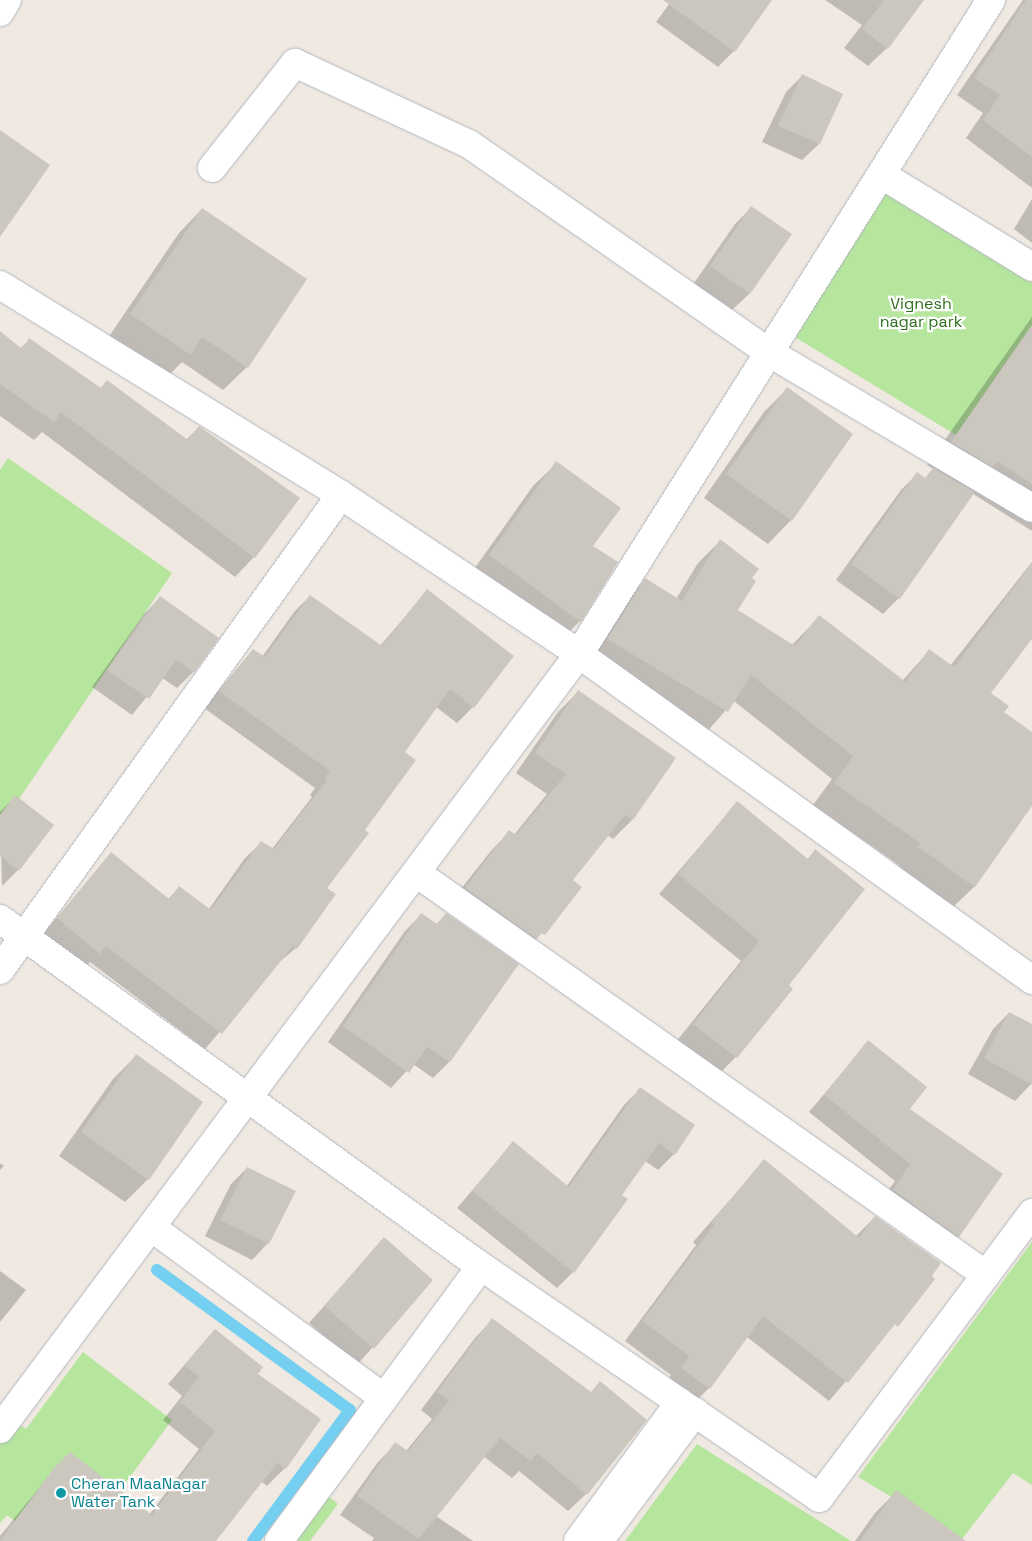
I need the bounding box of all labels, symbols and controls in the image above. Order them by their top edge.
park label: Vignesh nagar park [880,294,962,332]
place label: Cheran MaaNagar Water Tank [71,1474,207,1512]
marker: Cheran MaaNagar Water Tank [55,1487,67,1499]

